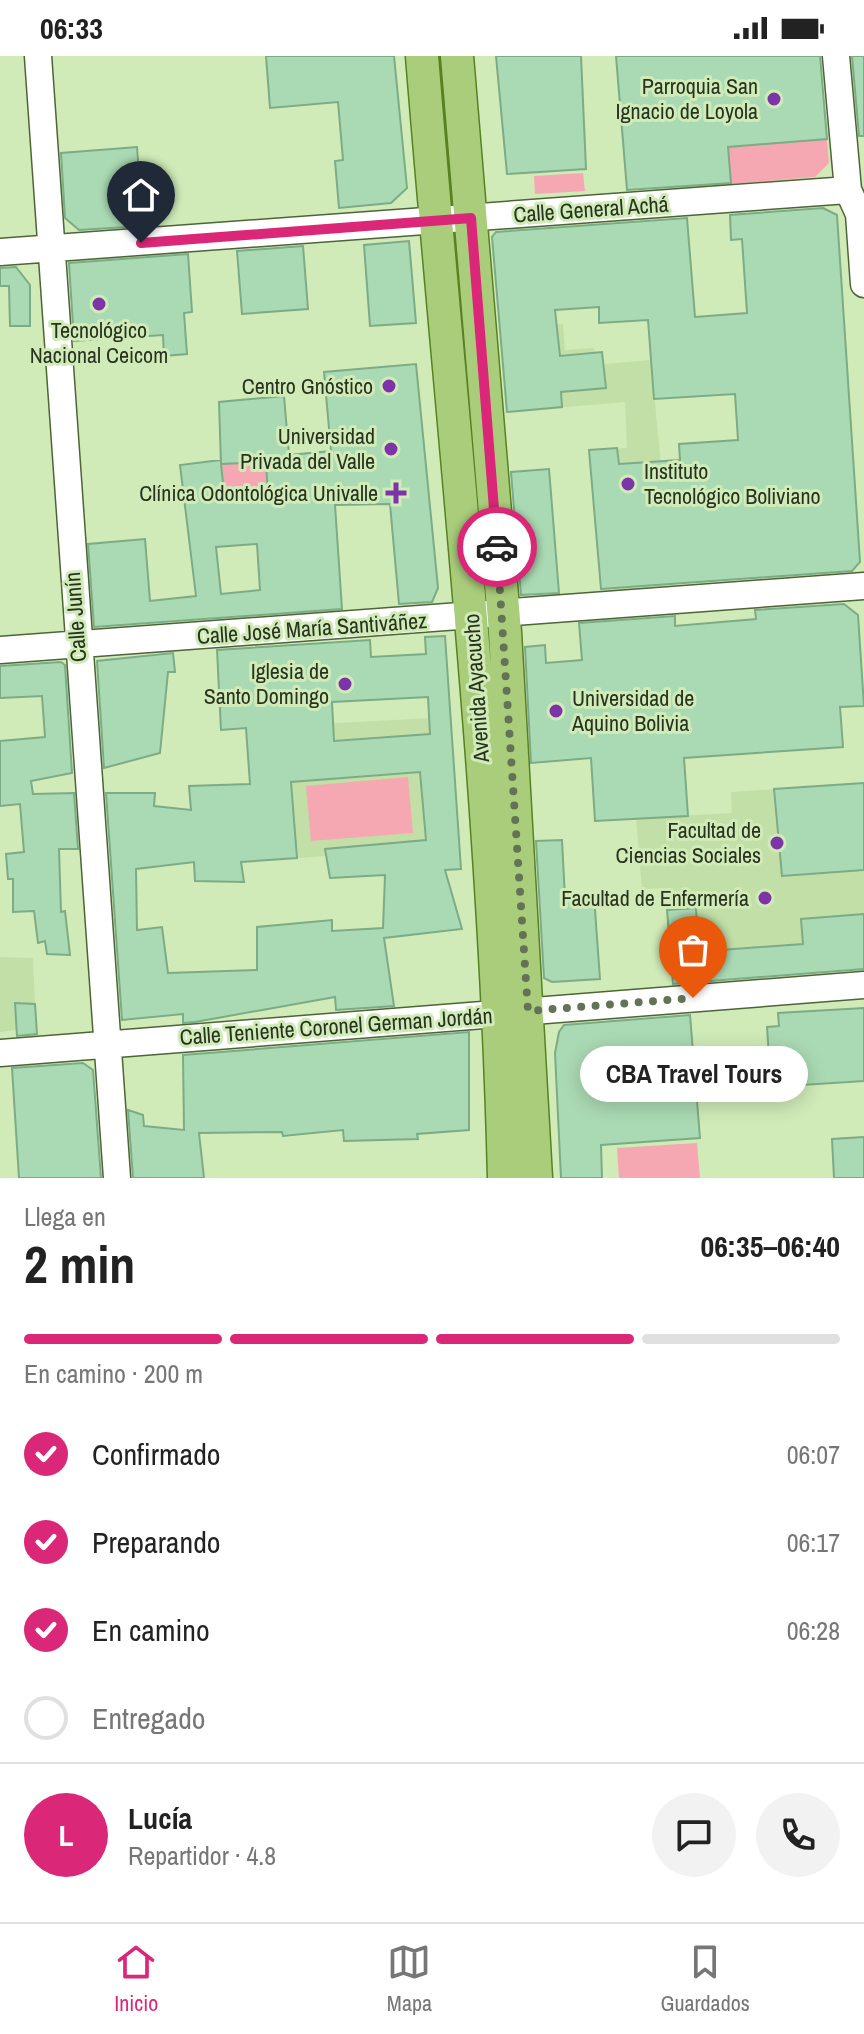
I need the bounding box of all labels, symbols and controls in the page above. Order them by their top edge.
text: 06:33 [40,8,103,48]
place label: Parroquia San Ignacio de Loyola [616,71,758,126]
marker: Parroquia San Ignacio de Loyola [765,90,783,108]
pin [107,161,175,243]
icon: home [119,173,163,217]
street label: Calle General Achá [512,189,670,229]
marker: Tecnológico Nacional Ceicom [90,295,108,313]
place label: Tecnológico Nacional Ceicom [30,315,168,370]
place label: Centro Gnóstico [242,371,373,401]
marker: Centro Gnóstico [380,377,398,395]
place label: Universidad Privada del Valle [240,421,375,476]
marker: Universidad Privada del Valle [382,440,400,458]
place label: Instituto Tecnológico Boliviano [644,456,821,511]
marker: Instituto Tecnológico Boliviano [619,475,637,493]
place label: Clínica Odontológica Univalle [139,478,378,508]
marker: Clínica Odontológica Univalle [385,482,407,504]
courier [457,507,537,587]
icon: car [475,525,519,569]
street label: Calle Junín [57,571,93,663]
street label: Calle José María Santiváñez [196,605,428,651]
street label: Avenida Ayacucho [456,613,496,764]
place label: Iglesia de Santo Domingo [204,656,329,711]
marker: Iglesia de Santo Domingo [336,675,354,693]
place label: Universidad de Aquino Bolivia [571,683,694,738]
marker: Universidad de Aquino Bolivia [547,702,565,720]
place label: Facultad de Ciencias Sociales [616,815,761,870]
marker: Facultad de Ciencias Sociales [768,834,786,852]
place label: Facultad de Enfermería [561,883,749,913]
marker: Facultad de Enfermería [756,889,774,907]
pin [659,916,727,998]
icon: bag [671,928,715,972]
street label: Calle Teniente Coronel German Jordán [179,1000,493,1052]
callout: CBA Travel Tours [579,1046,807,1102]
text: CBA Travel Tours [606,1056,782,1091]
text: Llega en [24,1199,106,1234]
text: 06:35–06:40 [701,1226,840,1266]
text: 2 min [24,1229,135,1299]
text: En camino · 200 m [24,1356,203,1391]
icon: check [24,1432,68,1476]
text: Confirmado [92,1434,221,1474]
text: 06:07 [787,1437,840,1472]
icon: check [24,1520,68,1564]
text: Preparando [92,1522,221,1562]
text: 06:17 [787,1525,840,1560]
icon: check [24,1608,68,1652]
text: En camino [92,1610,210,1650]
text: 06:28 [787,1613,840,1648]
text: Entregado [92,1698,206,1738]
button: chat [652,1793,736,1877]
button: phone [756,1793,840,1877]
text: Lucía [128,1798,192,1838]
text: L [58,1815,74,1855]
text: Repartidor · 4.8 [128,1838,276,1873]
tab: Inicio [114,1940,158,2018]
tab: Mapa [387,1940,432,2018]
tab: Guardados [660,1940,750,2018]

